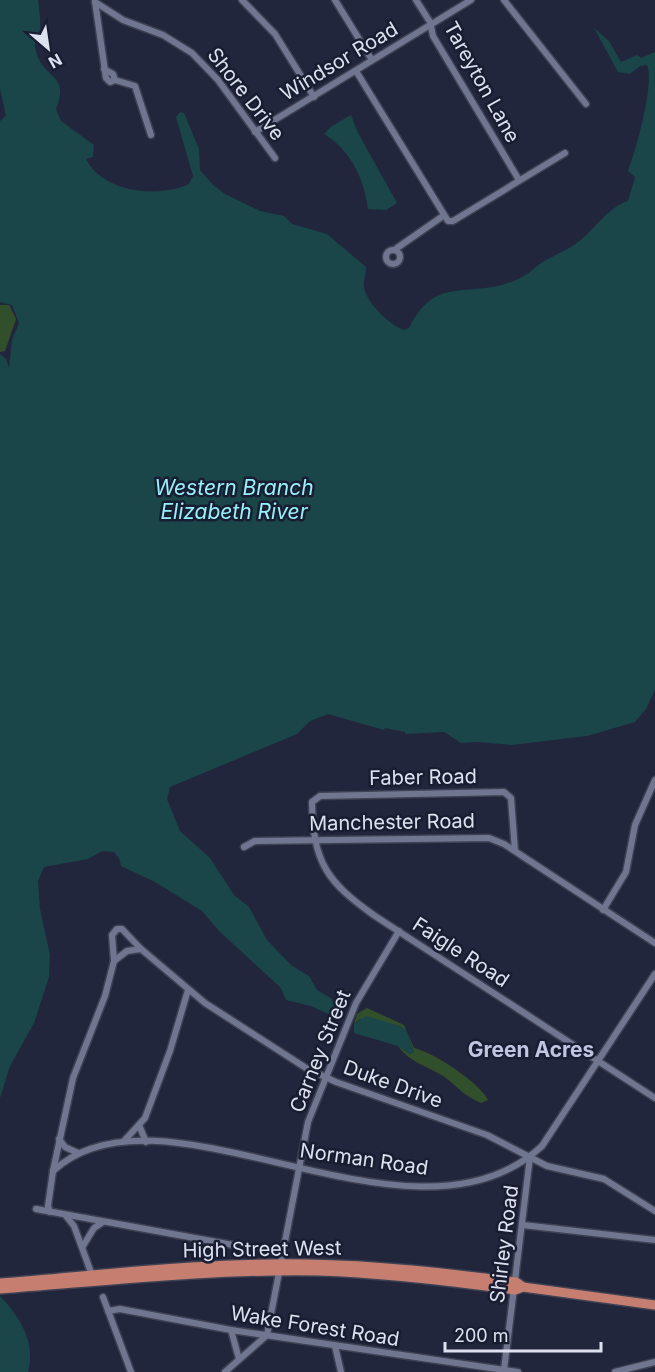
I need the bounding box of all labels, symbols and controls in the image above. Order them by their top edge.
street label: Windsor Road [276,17,402,105]
street label: Tareyton Lane [439,17,525,147]
north arrow [18,18,78,78]
street label: Shore Drive [202,43,290,145]
text: N [45,49,65,73]
water label: Western Branch Elizabeth River [154,475,314,524]
street label: Faber Road [369,764,477,790]
street label: Manchester Road [309,809,475,835]
street label: Faigle Road [408,912,514,992]
street label: Carney Street [285,986,356,1116]
district label: Green Acres [468,1037,594,1062]
street label: Duke Drive [340,1055,446,1113]
street label: Norman Road [298,1138,430,1180]
street label: Shirley Road [485,1184,523,1304]
street label: High Street West [182,1236,342,1262]
street label: Wake Forest Road [229,1301,401,1351]
scale bar [445,1315,601,1353]
text: 200 m [454,1325,509,1346]

